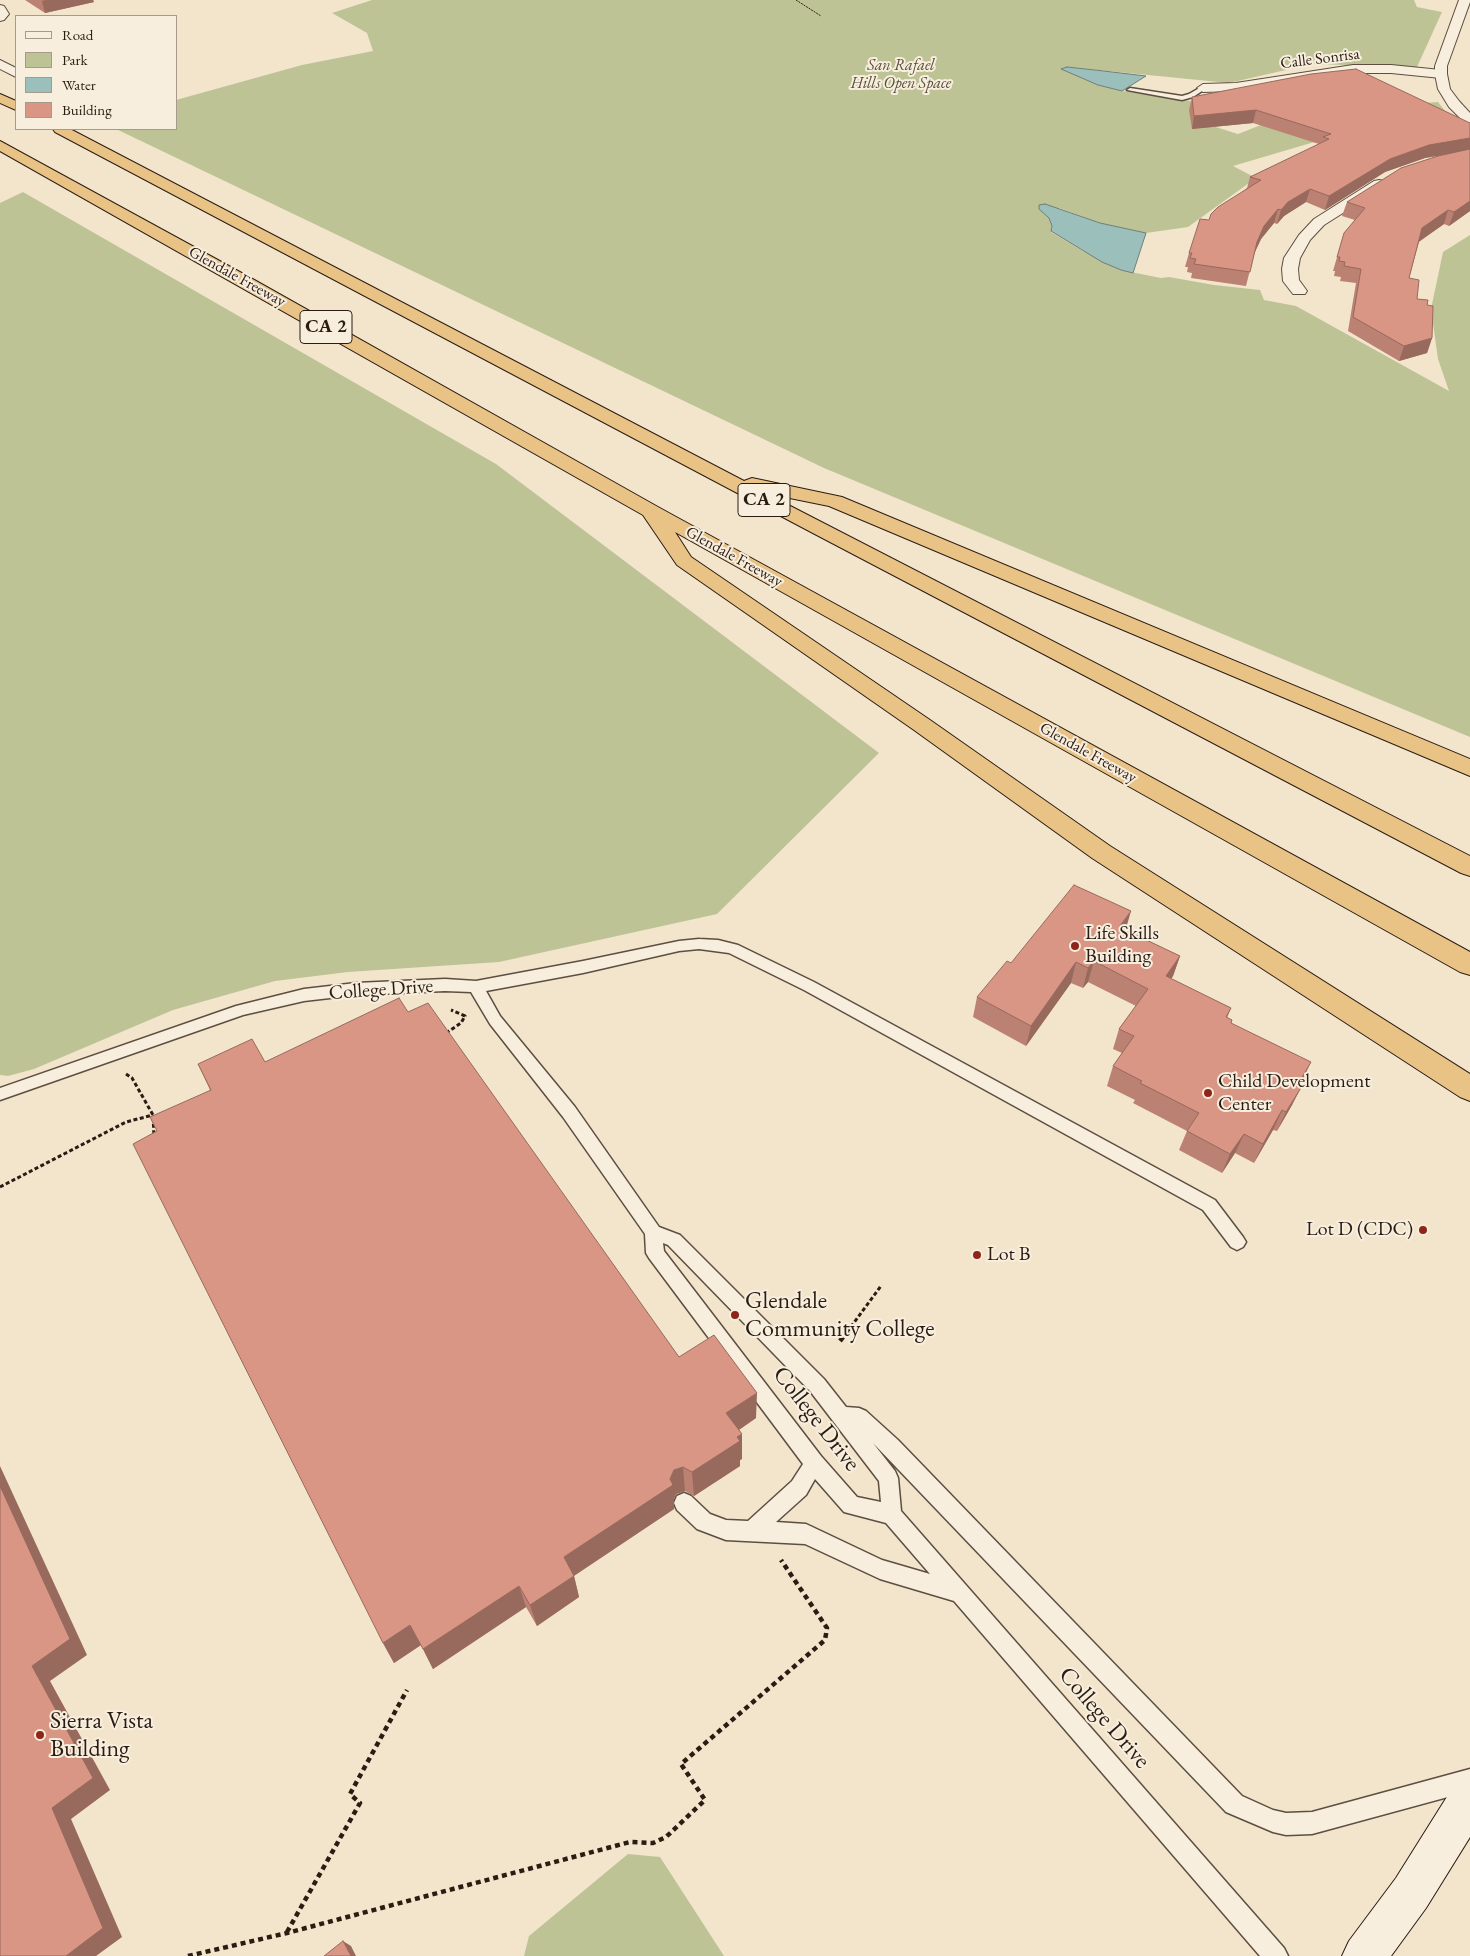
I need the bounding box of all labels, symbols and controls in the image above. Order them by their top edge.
legend [15,15,178,130]
text: Road [62,25,93,44]
street label: Calle Sonrisa [1279,45,1361,73]
text: Park [62,50,88,69]
park label: San Rafael Hills Open Space [851,56,951,94]
text: Water [62,75,96,94]
text: Building [62,100,112,119]
street label: Glendale Freeway [185,242,289,312]
road number: CA 2 [300,311,352,344]
road number: CA 2 [738,484,790,516]
street label: Glendale Freeway [682,522,786,592]
street label: Glendale Freeway [1036,718,1140,788]
place label: Life Skills Building [1085,922,1159,969]
marker: Life Skills Building [1069,940,1081,952]
street label: College Drive [328,974,434,1006]
place label: Child Development Center [1218,1070,1371,1117]
marker: Child Development Center [1202,1087,1214,1099]
place label: Lot D (CDC) [1306,1218,1413,1242]
marker: Lot D (CDC) [1417,1224,1429,1236]
place label: Lot B [987,1243,1031,1267]
marker: Lot B [971,1249,983,1261]
place label: Glendale Community College [745,1287,935,1343]
marker: Glendale Community College [729,1309,741,1321]
street label: College Drive [766,1361,866,1477]
street label: College Drive [1052,1661,1156,1775]
place label: Sierra Vista Building [50,1707,153,1763]
marker: Sierra Vista Building [34,1729,46,1741]

